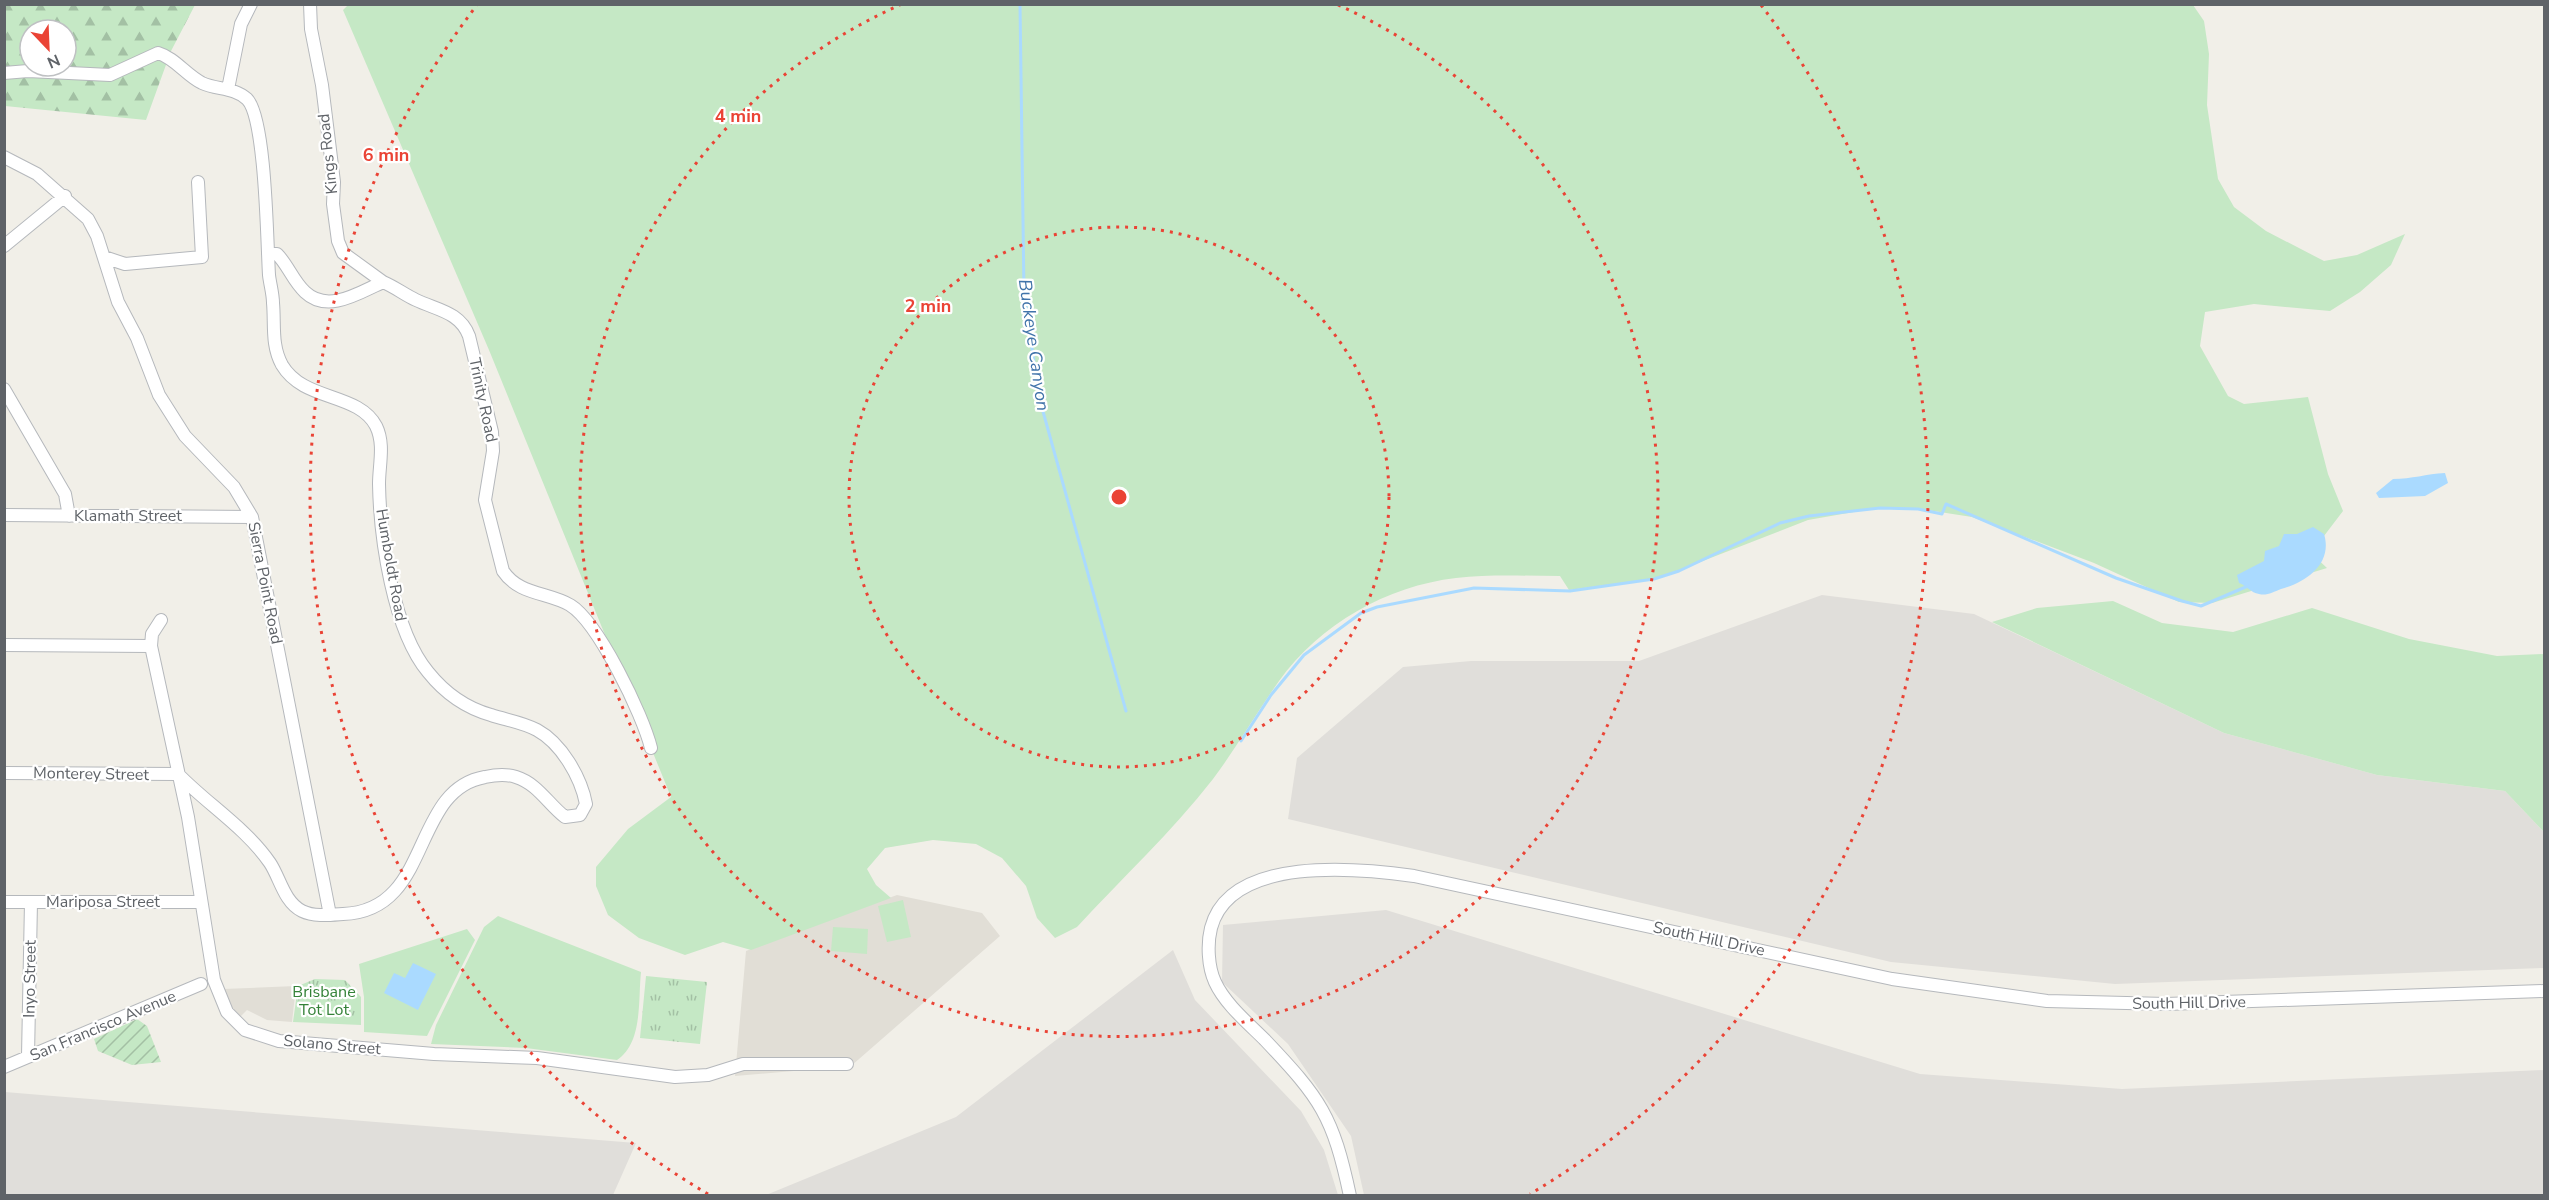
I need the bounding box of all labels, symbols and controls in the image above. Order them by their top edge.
north arrow [18,18,78,78]
text: N [44,48,63,73]
text: 4 min [715,104,761,128]
street label: Kings Road [313,112,343,196]
text: 6 min [363,143,409,167]
water label: Buckeye Canyon [1013,277,1055,413]
text: 2 min [905,294,951,318]
street label: Trinity Road [463,356,503,444]
centre of rings [1109,487,1129,507]
street label: Klamath Street [74,505,182,527]
street label: Humboldt Road [370,507,412,623]
street label: Sierra Point Road [242,520,288,646]
street label: Monterey Street [33,762,149,786]
street label: Mariposa Street [46,891,160,913]
street label: South Hill Drive [1651,916,1767,962]
street label: Inyo Street [18,939,42,1018]
park label: Brisbane Tot Lot [292,981,356,1021]
street label: San Francisco Avenue [26,985,180,1067]
street label: South Hill Drive [2132,991,2246,1015]
street label: Solano Street [282,1030,382,1060]

